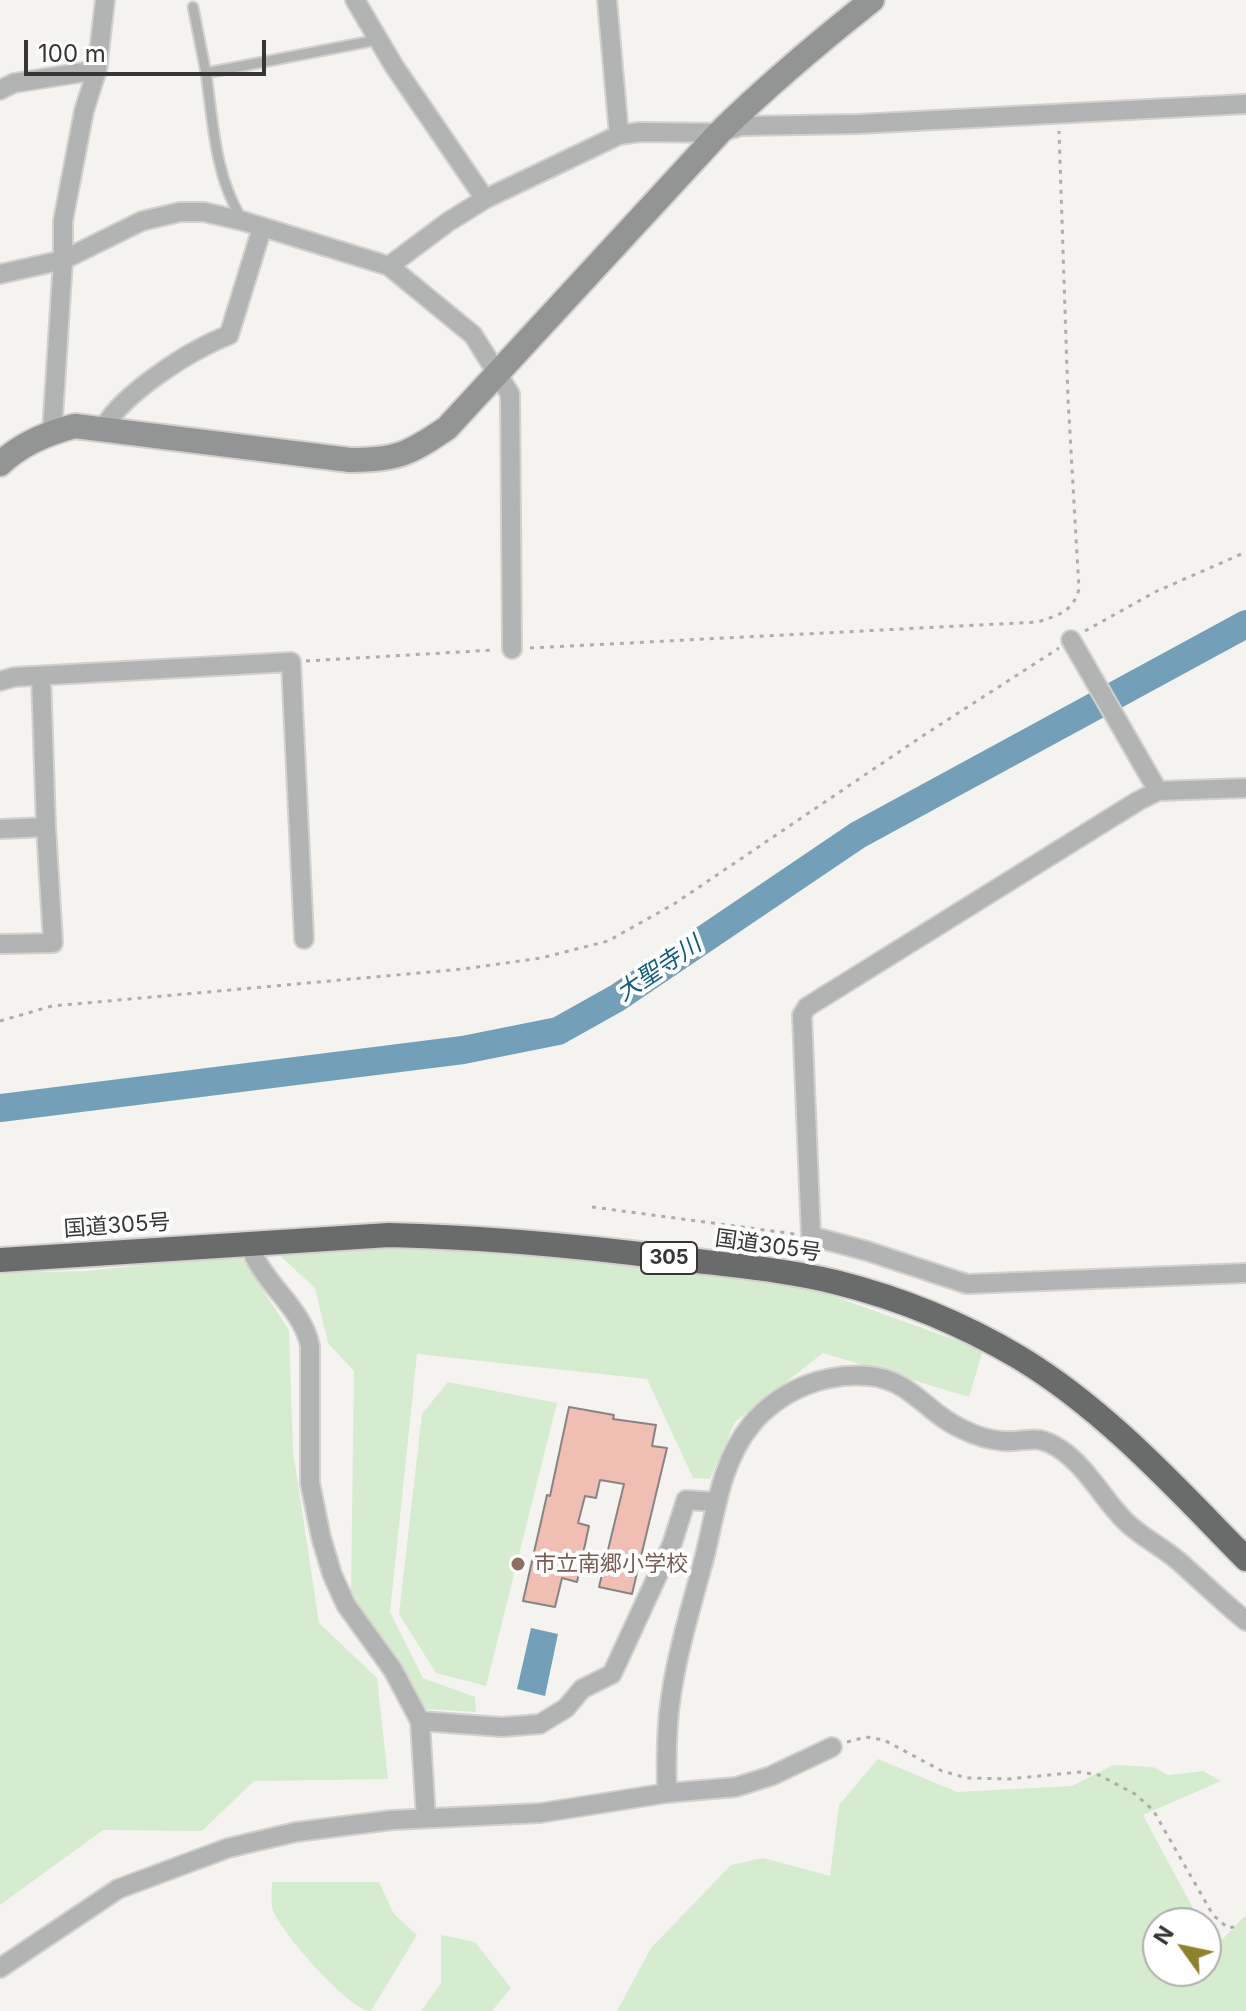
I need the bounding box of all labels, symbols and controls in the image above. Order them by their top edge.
scale bar [28,24,270,74]
text: 100 m [38,39,106,68]
water label: 大聖寺川 [611,930,707,1008]
street label: 国道305号 [63,1209,171,1243]
street label: 国道305号 [713,1225,823,1267]
road number: 305 [641,1242,697,1274]
place label: 市立南郷小学校 [534,1551,688,1577]
marker: 市立南郷小学校 [509,1555,527,1573]
north arrow [1142,1907,1222,1987]
text: N [1148,1921,1179,1949]

